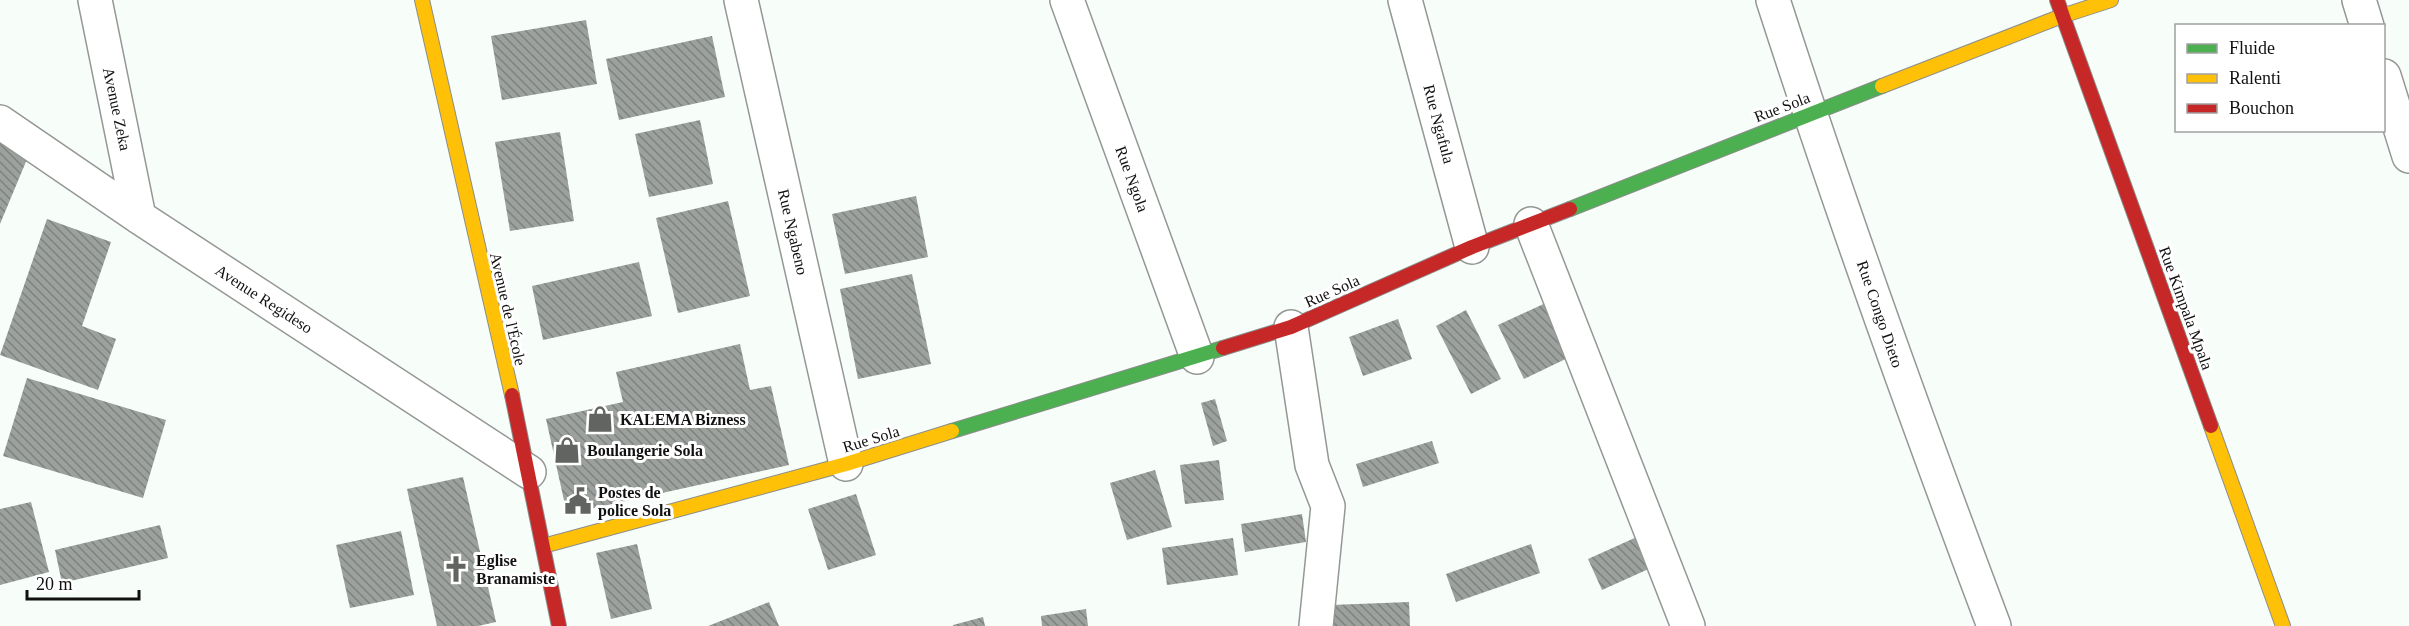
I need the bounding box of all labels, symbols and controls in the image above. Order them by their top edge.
legend [2175,24,2385,132]
text: Fluide [2229,38,2275,58]
street label: Avenue Zeka [100,66,134,152]
text: Ralenti [2229,68,2281,88]
street label: Rue Ngafula [1419,83,1458,166]
street label: Rue Sola [1752,89,1812,125]
text: Bouchon [2229,98,2294,118]
street label: Rue Ngola [1111,144,1152,215]
street label: Rue Ngabeno [774,187,811,277]
street label: Rue Kimpala Mpala [2155,244,2216,372]
street label: Avenue de l'École [487,251,530,367]
street label: Rue Congo Dieto [1853,258,1906,370]
street label: Avenue Regideso [212,261,316,338]
street label: Rue Sola [1302,271,1362,311]
shop icon: KALEMA Bizness [585,404,615,434]
place label: KALEMA Bizness [620,411,746,428]
street label: Rue Sola [841,422,901,456]
shop icon: Boulangerie Sola [552,435,582,465]
place label: Boulangerie Sola [587,442,703,460]
place label: Postes de police Sola [598,484,671,520]
public building icon: Postes de police Sola [563,486,593,516]
place label: Eglise Branamiste [476,552,555,587]
church icon: Eglise Branamiste [441,554,471,584]
scale bar [27,563,140,601]
text: 20 m [36,574,73,594]

